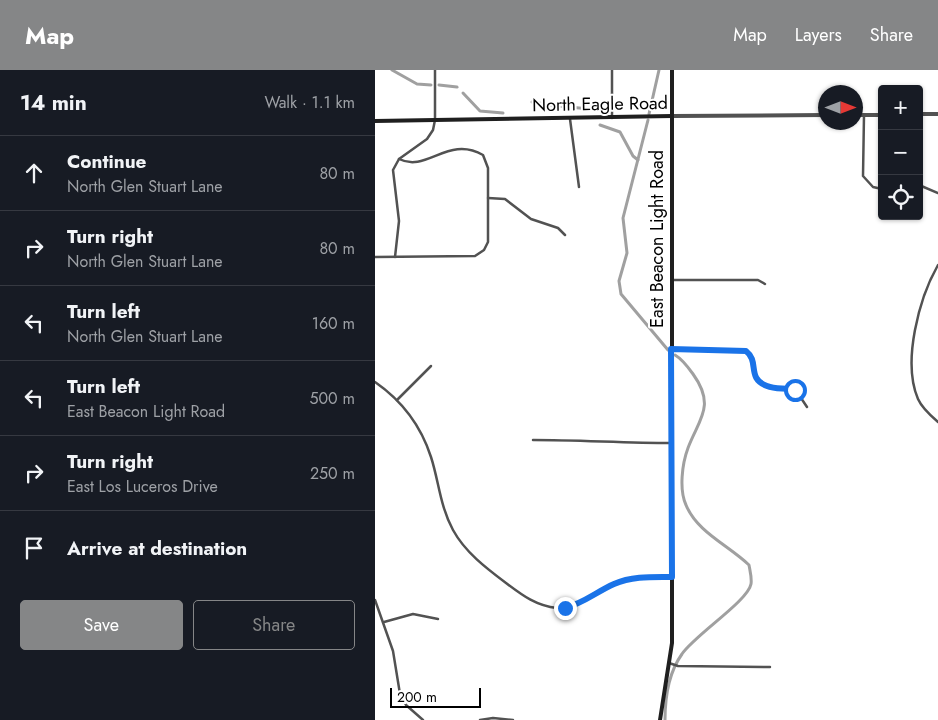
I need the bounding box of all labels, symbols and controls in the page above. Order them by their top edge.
text: Map [25,18,74,53]
text: Map [733,22,767,48]
text: Layers [795,22,842,48]
text: Share [870,22,913,48]
north arrow [818,85,863,130]
map controls [878,85,923,220]
button: + [878,85,923,130]
text: 14 min [20,88,87,118]
street label: North Eagle Road [532,90,668,118]
text: Walk · 1.1 km [264,91,355,114]
button: − [878,130,923,175]
text: Continue [67,148,146,175]
street label: East Beacon Light Road [644,150,670,328]
icon: ahead [20,159,48,187]
text: 80 m [319,162,355,185]
text: North Glen Stuart Lane [67,175,223,198]
button: locate [878,175,923,220]
text: Turn right [67,223,153,250]
icon: right [20,234,48,262]
text: 80 m [319,237,355,260]
text: North Glen Stuart Lane [67,250,223,273]
text: Turn left [67,298,140,325]
icon: left [20,309,48,337]
text: 160 m [312,312,355,335]
text: North Glen Stuart Lane [67,325,223,348]
text: Turn left [67,373,140,400]
route start [784,379,807,402]
icon: left [20,384,48,412]
text: 500 m [309,387,355,410]
text: East Beacon Light Road [67,400,225,423]
text: Turn right [67,448,153,475]
icon: right [20,459,48,487]
text: 250 m [310,462,355,485]
text: East Los Luceros Drive [67,475,218,498]
icon: arrive [20,534,48,562]
text: Arrive at destination [67,535,247,562]
route end [554,597,577,620]
button: Save [20,600,183,650]
button: Share [193,600,355,650]
scale bar [390,685,481,708]
text: 200 m [397,687,437,707]

